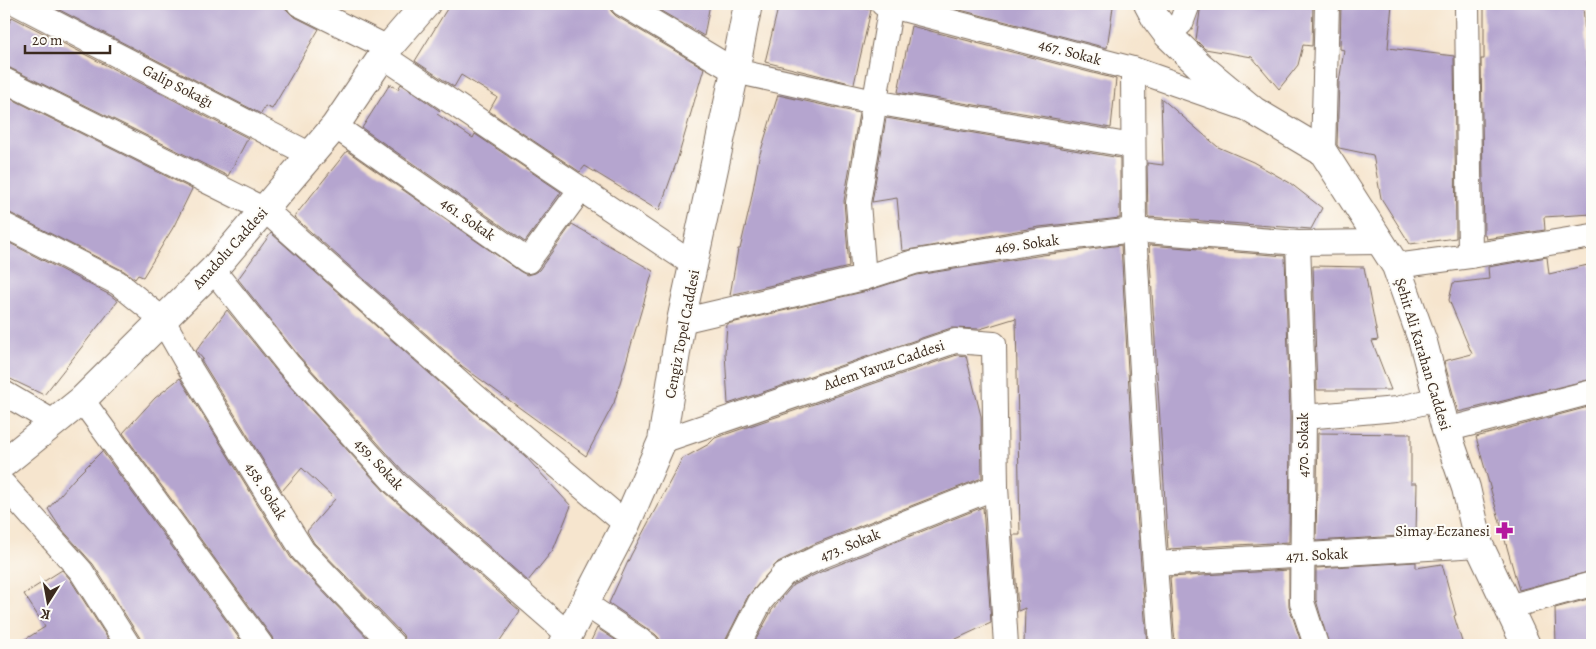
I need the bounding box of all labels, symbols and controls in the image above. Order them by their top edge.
scale bar [25,22,110,54]
text: 20 m [32,30,63,50]
street label: 467. Sokak [1037,34,1104,70]
street label: Galip Sokağı [139,60,217,112]
street label: 461. Sokak [437,193,500,246]
street label: Anadolu Caddesi [187,203,272,294]
street label: 469. Sokak [994,230,1061,258]
street label: Cengiz Topel Caddesi [660,268,704,400]
street label: Şehit Ali Karahan Caddesi [1390,275,1456,433]
street label: Adem Yavuz Caddesi [820,335,947,395]
street label: 470. Sokak [1293,412,1313,478]
street label: 459. Sokak [350,434,409,495]
street label: 458. Sokak [240,458,292,524]
place label: Simay Eczanesi [1395,521,1490,541]
pharmacy icon: Simay Eczanesi [1494,521,1514,541]
street label: 473. Sokak [817,524,884,566]
street label: 471. Sokak [1285,543,1349,567]
north arrow [22,576,72,626]
text: K [39,604,52,624]

